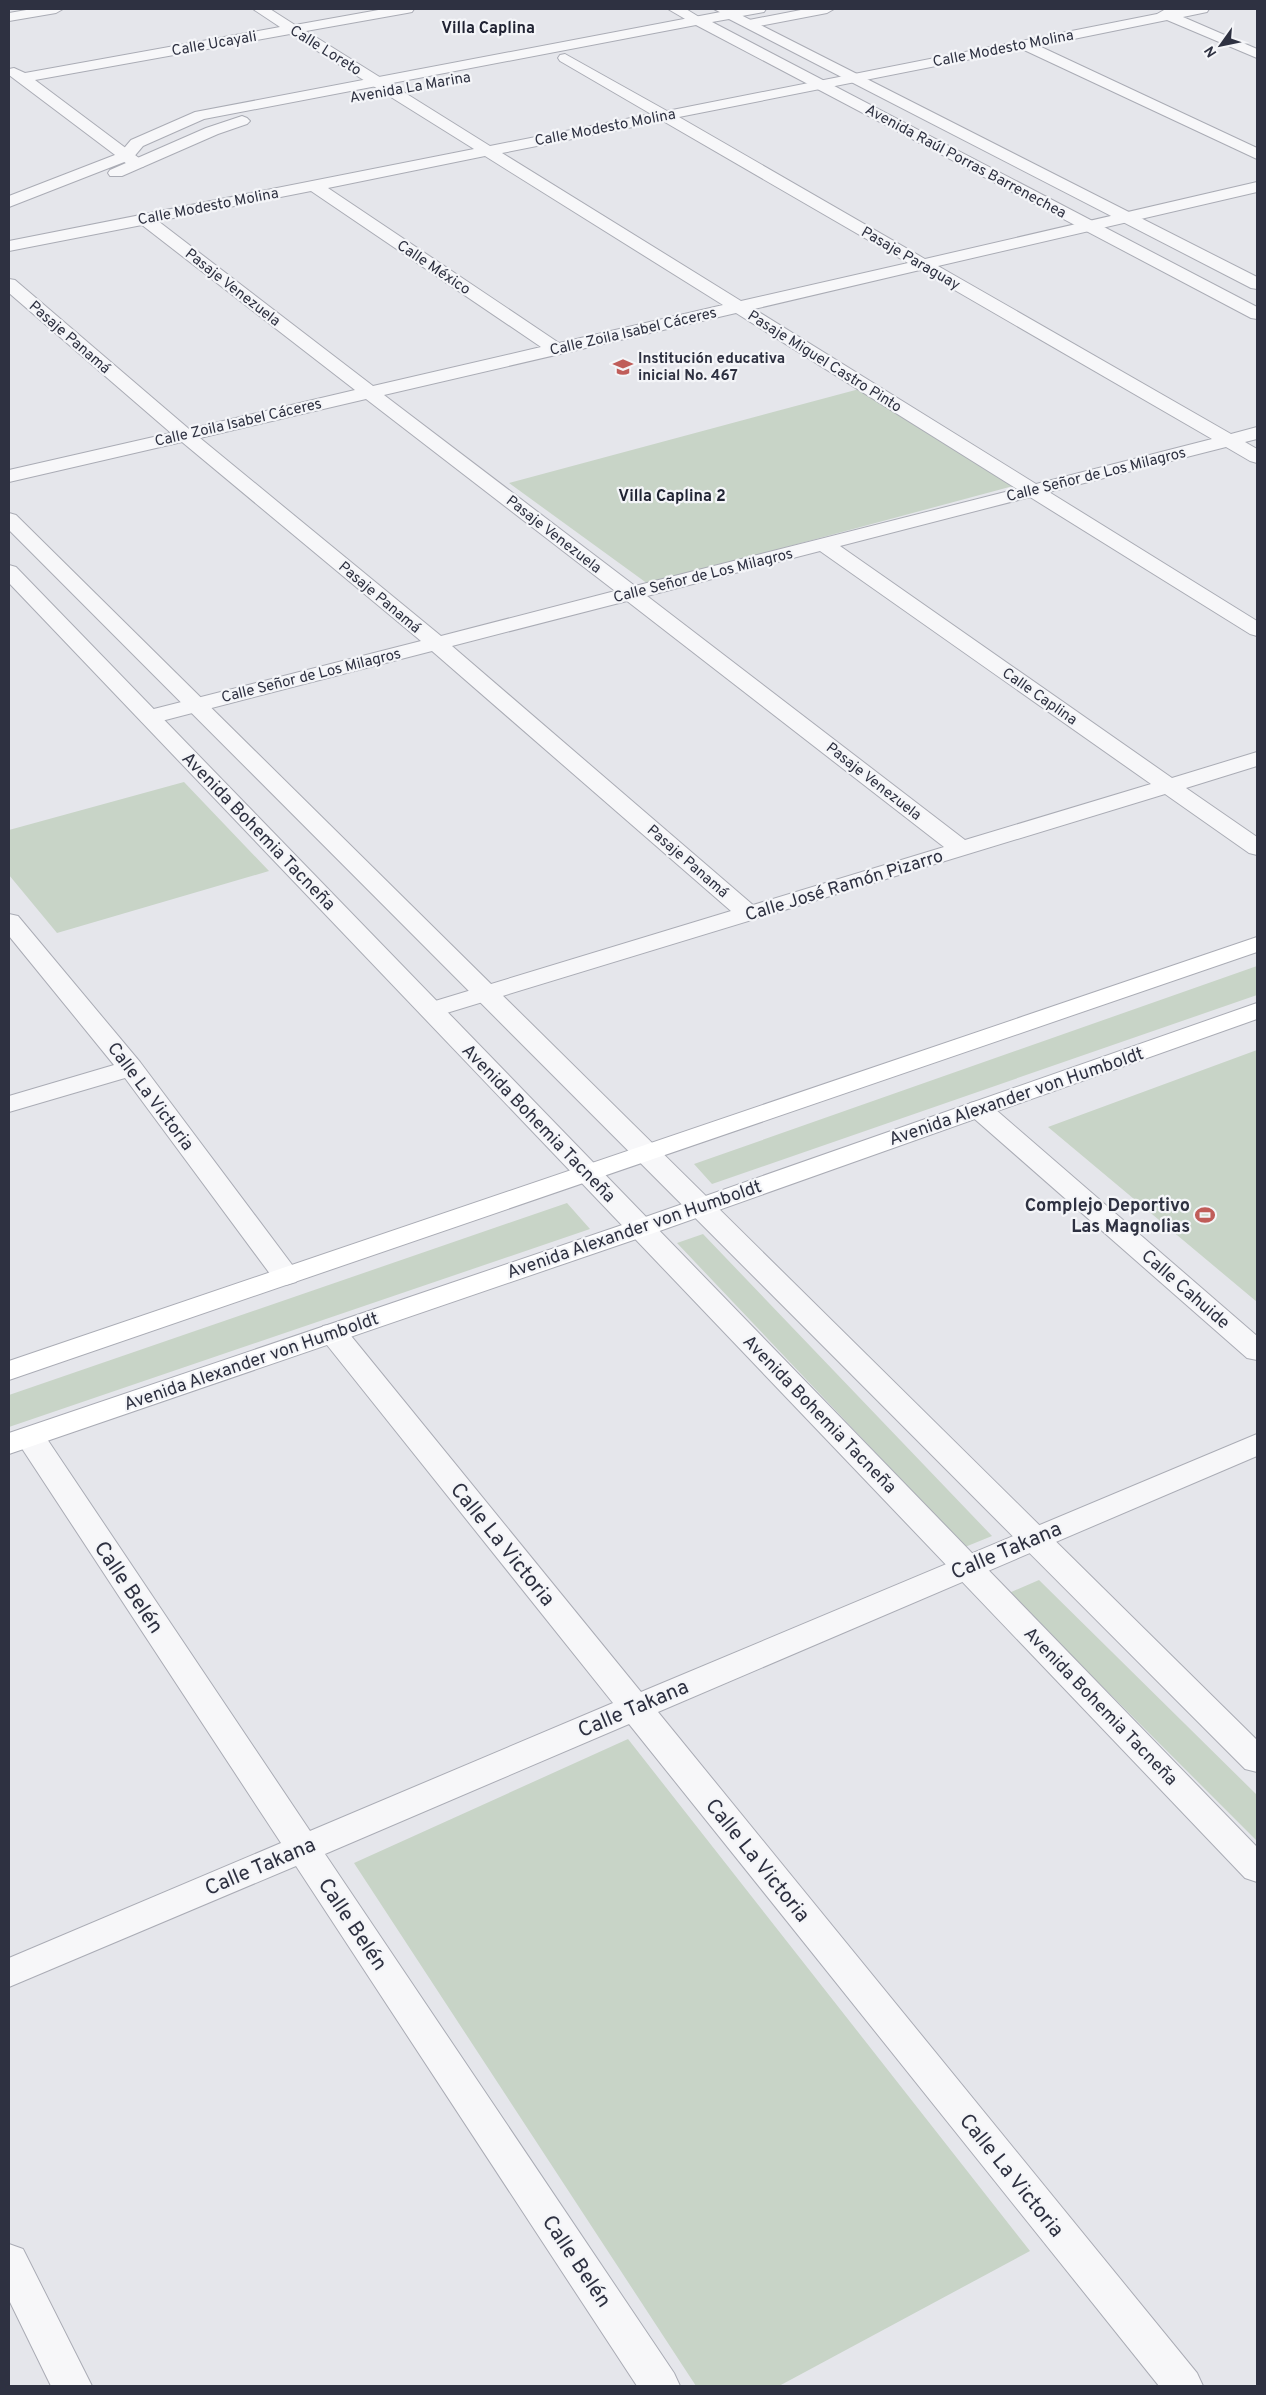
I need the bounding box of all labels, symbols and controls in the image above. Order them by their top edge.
district label: Villa Caplina [441,19,535,39]
north arrow [1196,20,1246,70]
street label: Calle Loreto [286,22,365,81]
street label: Calle Modesto Molina [931,27,1075,72]
street label: Calle Ucayali [170,28,258,61]
text: N [1201,42,1221,60]
street label: Avenida La Marina [348,68,472,108]
street label: Avenida Raúl Porras Barrenechea [861,101,1069,224]
street label: Calle Modesto Molina [533,106,677,151]
street label: Calle Modesto Molina [136,185,280,230]
street label: Pasaje Paraguay [857,223,963,295]
street label: Calle México [393,237,474,300]
street label: Pasaje Venezuela [180,245,284,331]
street label: Pasaje Panamá [24,297,114,379]
street label: Calle Zoila Isabel Cáceres [548,304,719,361]
street label: Pasaje Miguel Castro Pinto [744,307,905,418]
place label: Institución educativa inicial No. 467 [638,350,785,386]
school or university icon: Institución educativa inicial No. 467 [612,356,634,378]
street label: Calle Zoila Isabel Cáceres [153,395,324,452]
street label: Calle Señor de Los Milagros [1005,444,1188,507]
district label: Villa Caplina 2 [618,487,726,507]
street label: Pasaje Venezuela [501,492,605,578]
street label: Calle Señor de Los Milagros [612,545,795,608]
street label: Pasaje Panamá [334,558,424,638]
street label: Calle Señor de Los Milagros [220,645,403,708]
street label: Calle Caplina [998,664,1080,730]
street label: Pasaje Venezuela [821,739,925,825]
street label: Avenida Bohemia Tacneña [176,748,340,916]
street label: Pasaje Panamá [642,821,732,903]
street label: Calle José Ramón Pizarro [743,845,946,928]
street label: Calle La Victoria [101,1038,198,1156]
street label: Avenida Bohemia Tacneña [456,1040,620,1208]
street label: Avenida Alexander von Humboldt [886,1043,1147,1152]
street label: Avenida Alexander von Humboldt [504,1176,765,1285]
place label: Complejo Deportivo Las Magnolias [1025,1195,1190,1239]
sports icon: Complejo Deportivo Las Magnolias [1194,1204,1216,1226]
street label: Calle Cahuide [1136,1245,1234,1335]
street label: Avenida Alexander von Humboldt [121,1308,382,1417]
street label: Avenida Bohemia Tacneña [737,1331,901,1499]
street label: Calle La Victoria [444,1477,560,1612]
street label: Calle Takana [947,1516,1066,1587]
street label: Calle Belén [87,1536,169,1639]
street label: Avenida Bohemia Tacneña [1018,1623,1182,1791]
street label: Calle Takana [574,1674,693,1745]
street label: Calle La Victoria [699,1793,815,1928]
street label: Calle Takana [201,1832,320,1903]
street label: Calle Belén [311,1873,393,1976]
street label: Calle La Victoria [953,2108,1069,2243]
street label: Calle Belén [535,2210,617,2313]

